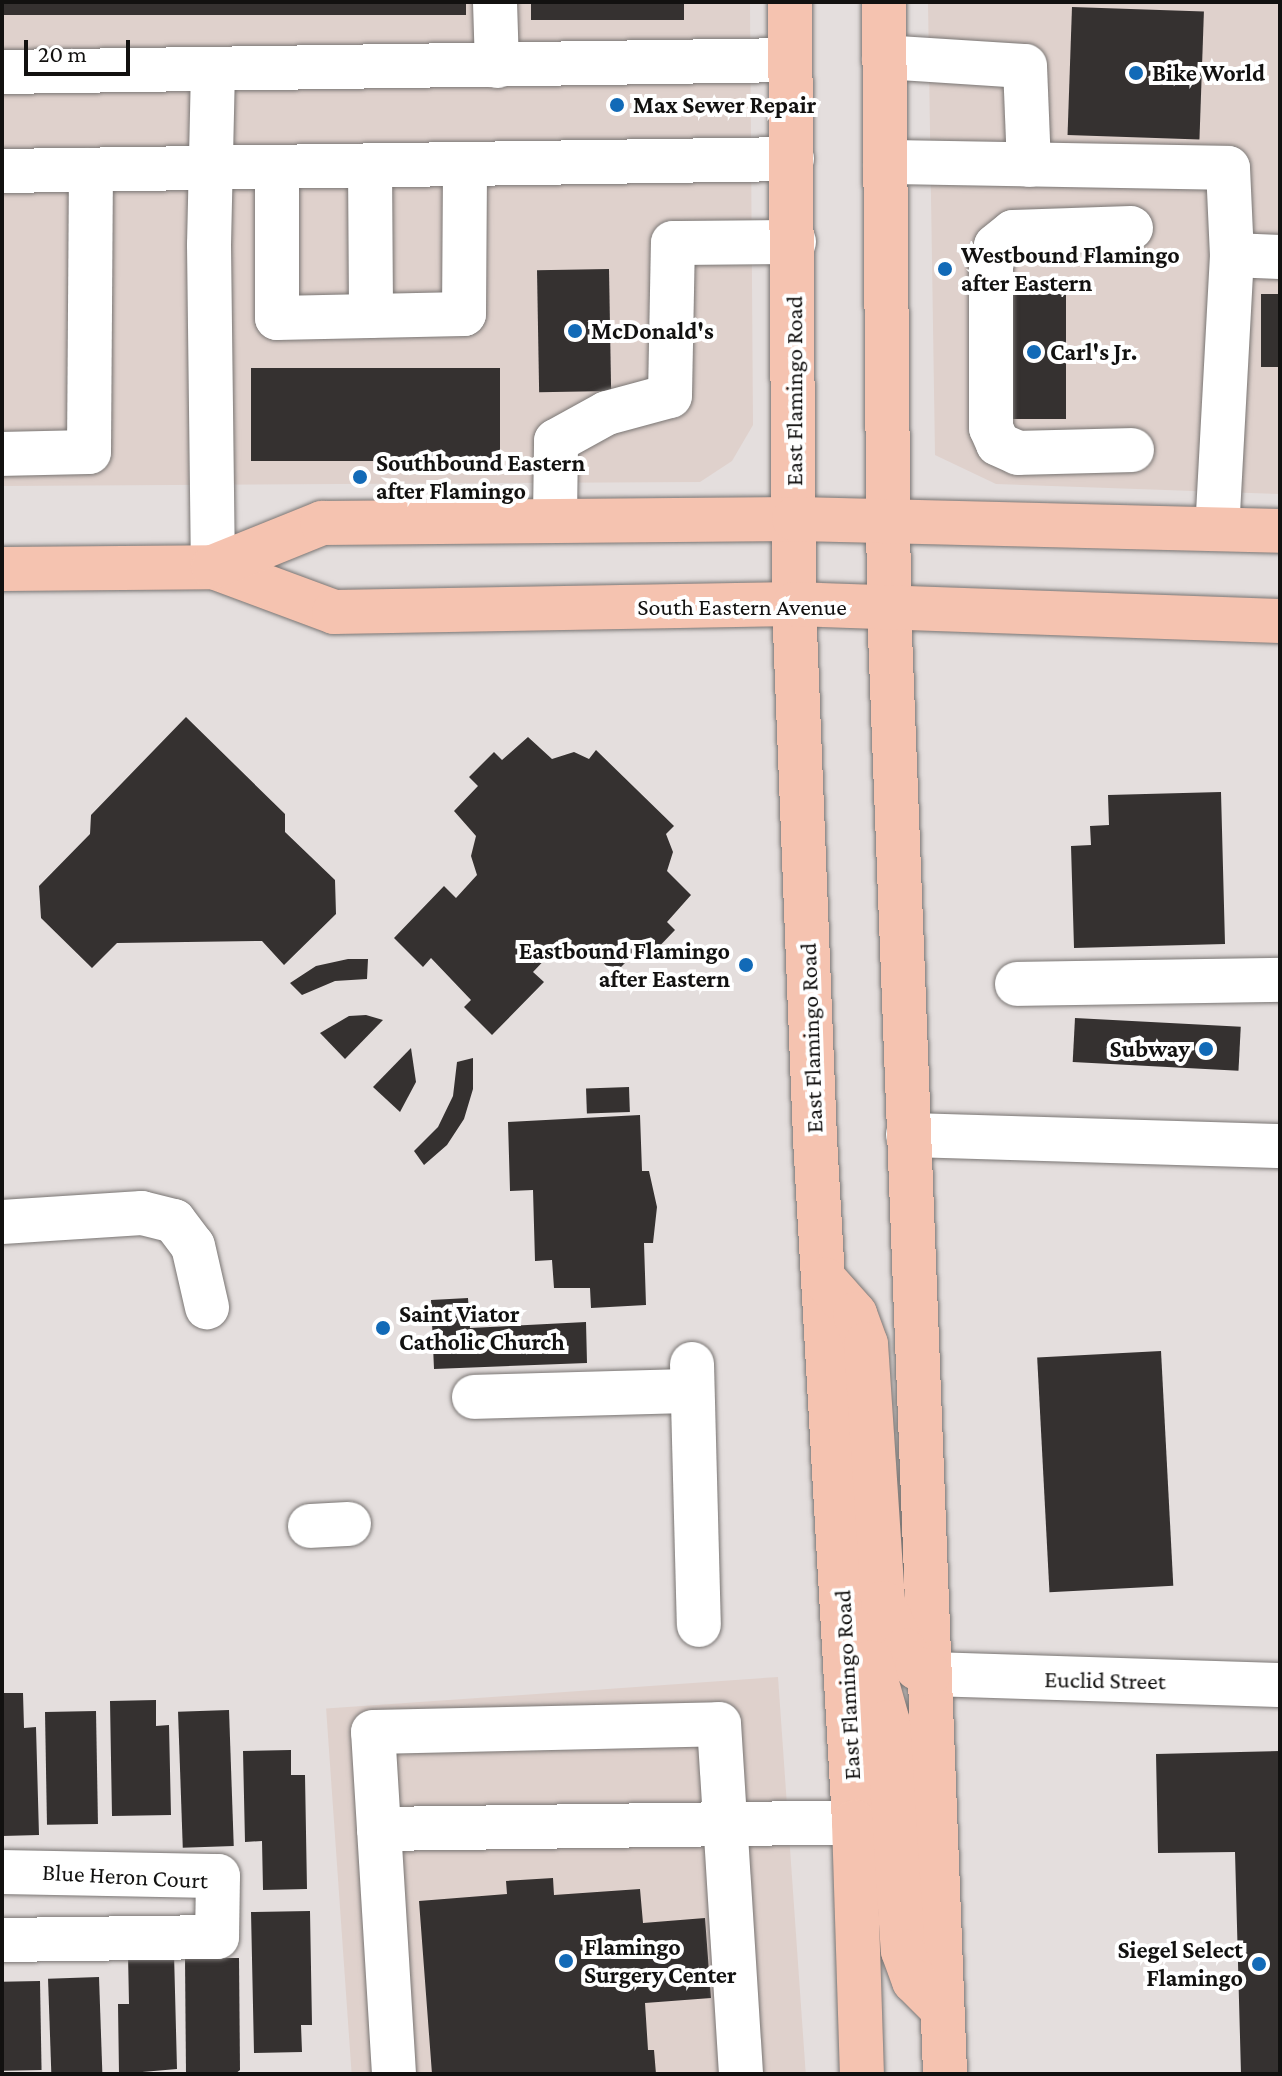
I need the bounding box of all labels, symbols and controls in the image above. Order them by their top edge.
scale bar [28,24,134,74]
text: 20 m [38,40,87,67]
place label: Bike World [1152,59,1265,87]
marker: Bike World [1127,64,1145,82]
place label: Max Sewer Repair [633,91,816,119]
marker: Max Sewer Repair [608,96,626,114]
place label: Westbound Flamingo after Eastern [961,241,1180,297]
marker: Westbound Flamingo after Eastern [936,260,954,278]
street label: East Flamingo Road [780,296,808,486]
place label: McDonald's [591,317,714,345]
marker: McDonald's [566,322,584,340]
place label: Carl's Jr. [1050,338,1137,366]
marker: Carl's Jr. [1025,343,1043,361]
place label: Southbound Eastern after Flamingo [376,449,585,505]
marker: Southbound Eastern after Flamingo [351,468,369,486]
street label: South Eastern Avenue [637,593,847,621]
place label: Eastbound Flamingo after Eastern [519,937,730,993]
street label: East Flamingo Road [793,942,829,1134]
marker: Eastbound Flamingo after Eastern [737,956,755,974]
place label: Subway [1109,1035,1190,1063]
marker: Subway [1197,1040,1215,1058]
place label: Saint Viator Catholic Church [399,1300,565,1356]
marker: Saint Viator Catholic Church [374,1319,392,1337]
street label: East Flamingo Road [828,1589,866,1781]
street label: Euclid Street [1044,1665,1166,1695]
street label: Blue Heron Court [41,1857,209,1895]
place label: Flamingo Surgery Center [584,1933,737,1989]
place label: Siegel Select Flamingo [1117,1936,1243,1992]
marker: Flamingo Surgery Center [555,1950,577,1972]
marker: Siegel Select Flamingo [1250,1955,1268,1973]

